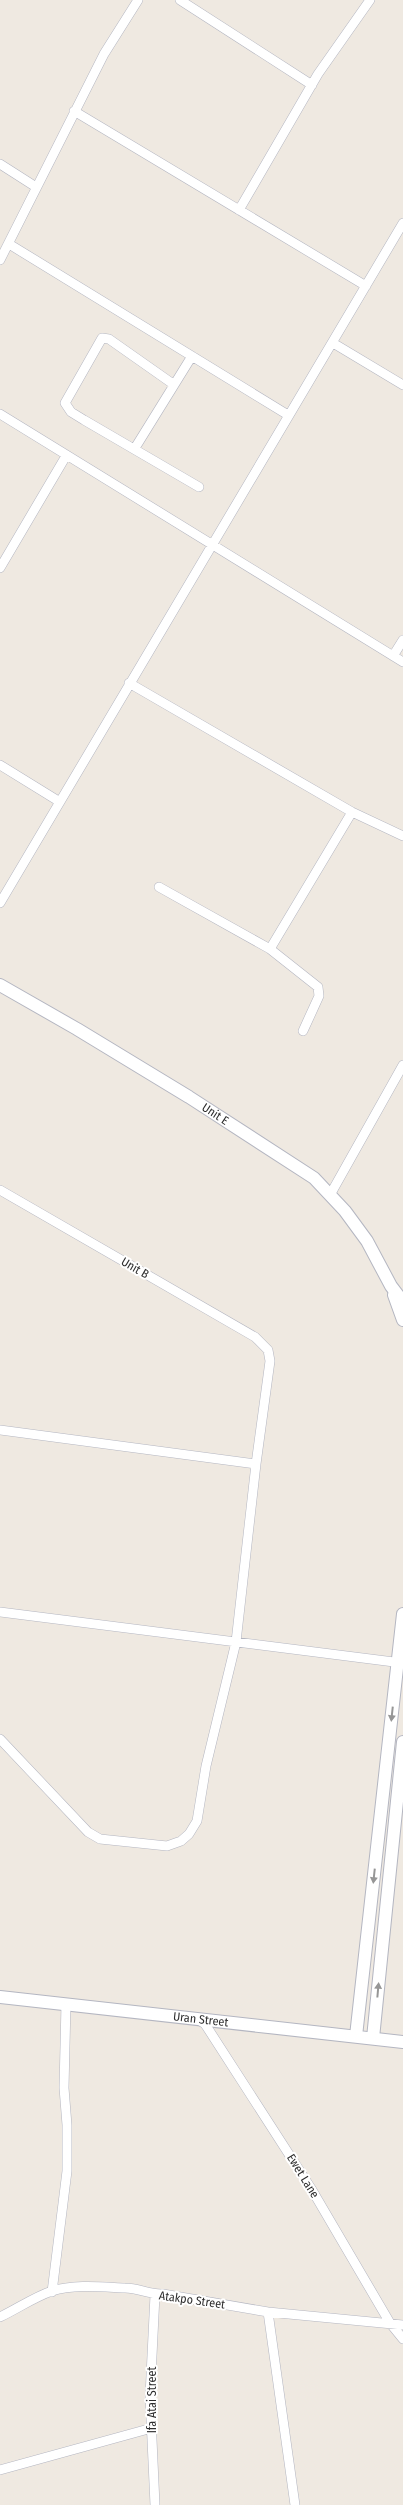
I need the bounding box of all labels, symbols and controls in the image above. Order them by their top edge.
street label: Unit E [199,1100,231,1128]
street label: Unit B [119,1255,152,1282]
one-way arrow [388,1707,396,1723]
one-way arrow [370,1868,378,1884]
one-way arrow [374,1982,382,1998]
street label: Uran Street [172,2009,229,2029]
street label: Ewet Lane [284,2151,322,2201]
street label: Atakpo Street [158,2288,226,2312]
street label: Ifa Atai Street [145,2367,159,2433]

